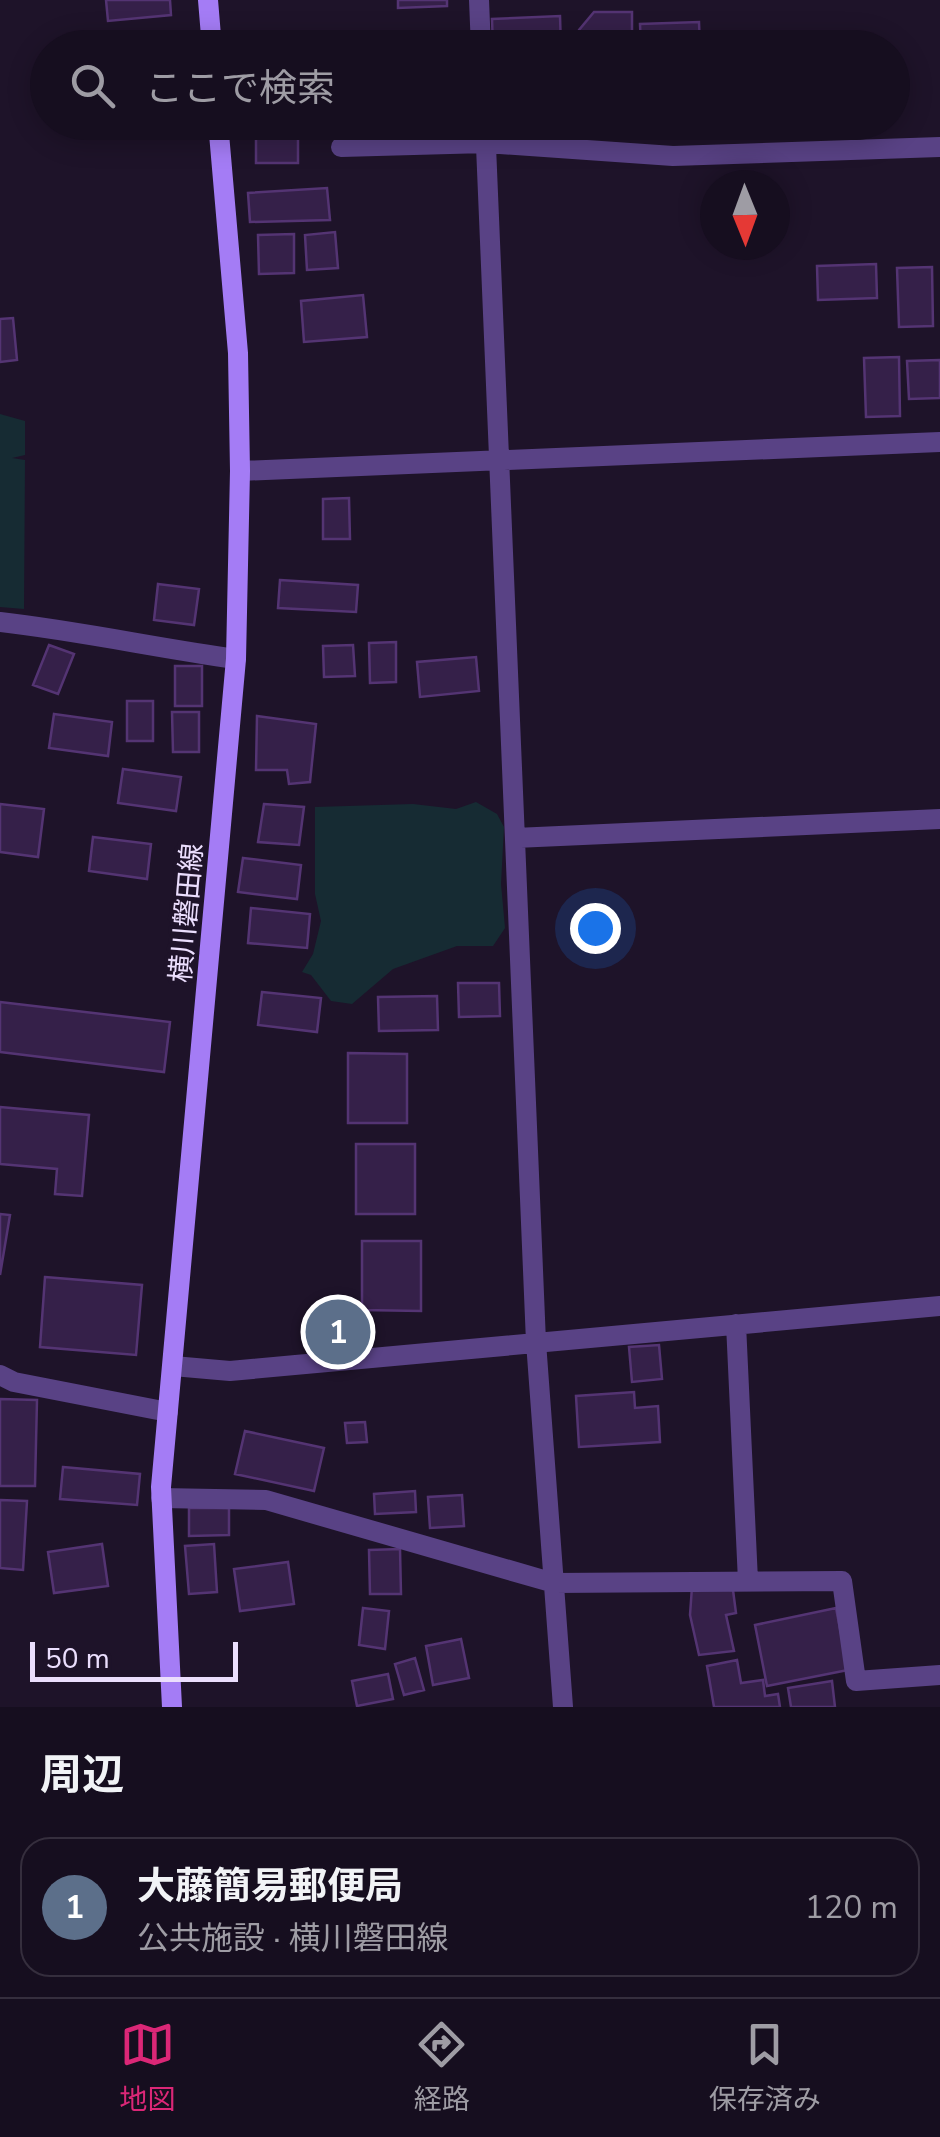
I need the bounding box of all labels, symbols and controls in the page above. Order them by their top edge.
search box [30,30,910,140]
icon: search [65,58,120,113]
text: ここで検索 [145,63,335,114]
north arrow [700,170,790,260]
street label: 横川磐田線 [162,842,212,984]
your location [570,903,621,954]
pin: 1 [306,1294,370,1370]
scale bar [30,1637,238,1682]
text: 50 m [45,1640,110,1678]
text: 周辺 [40,1747,124,1804]
text: 大藤簡易郵便局 [137,1861,403,1912]
text: 1 [65,1886,84,1929]
text: 120 m [805,1886,898,1929]
text: 公共施設 · 横川磐田線 [137,1917,449,1960]
tab: 地図 [119,2017,175,2119]
tab: 経路 [414,2017,470,2119]
tab: 保存済み [709,2017,821,2119]

